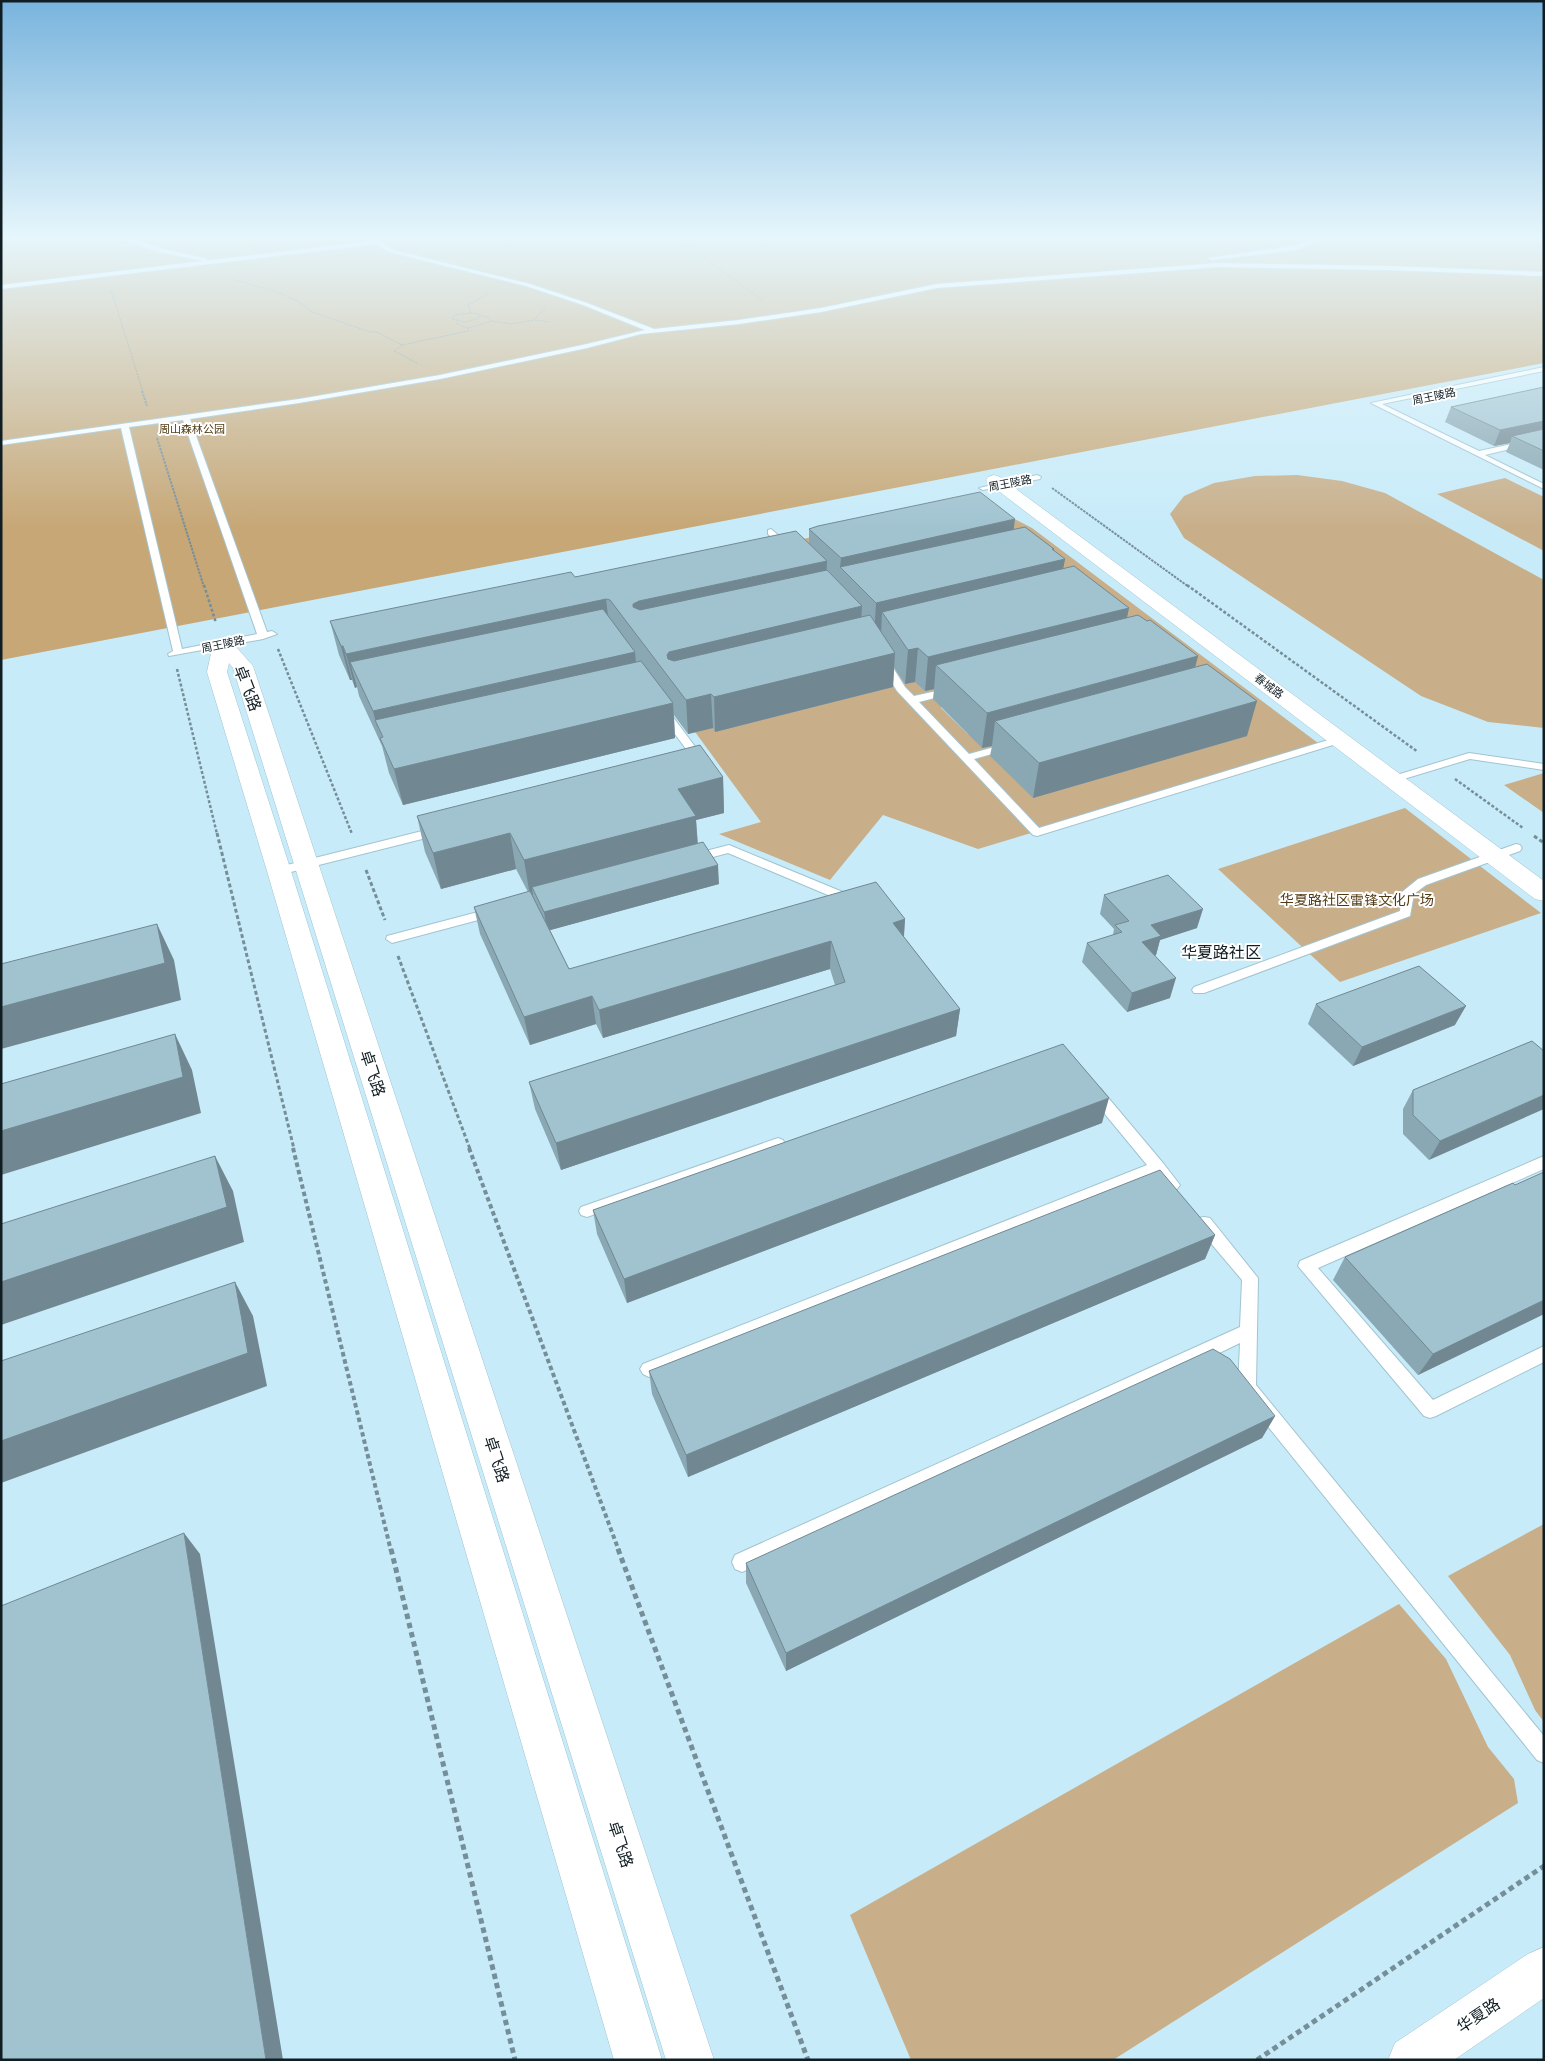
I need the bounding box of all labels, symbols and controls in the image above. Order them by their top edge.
street label: 周王陵路 [1411,385,1457,407]
park label: 周山森林公园 [159,422,225,436]
street label: 周王陵路 [987,472,1033,494]
street label: 周王陵路 [200,633,246,655]
street label: 卓飞路 [229,662,267,714]
street label: 春城路 [1252,670,1286,702]
park label: 华夏路社区雷锋文化广场 [1280,891,1434,909]
district label: 华夏路社区 [1181,941,1261,963]
street label: 卓飞路 [355,1047,391,1099]
street label: 卓飞路 [479,1433,515,1485]
street label: 卓飞路 [603,1818,639,1870]
street label: 华夏路 [1452,1992,1504,2038]

